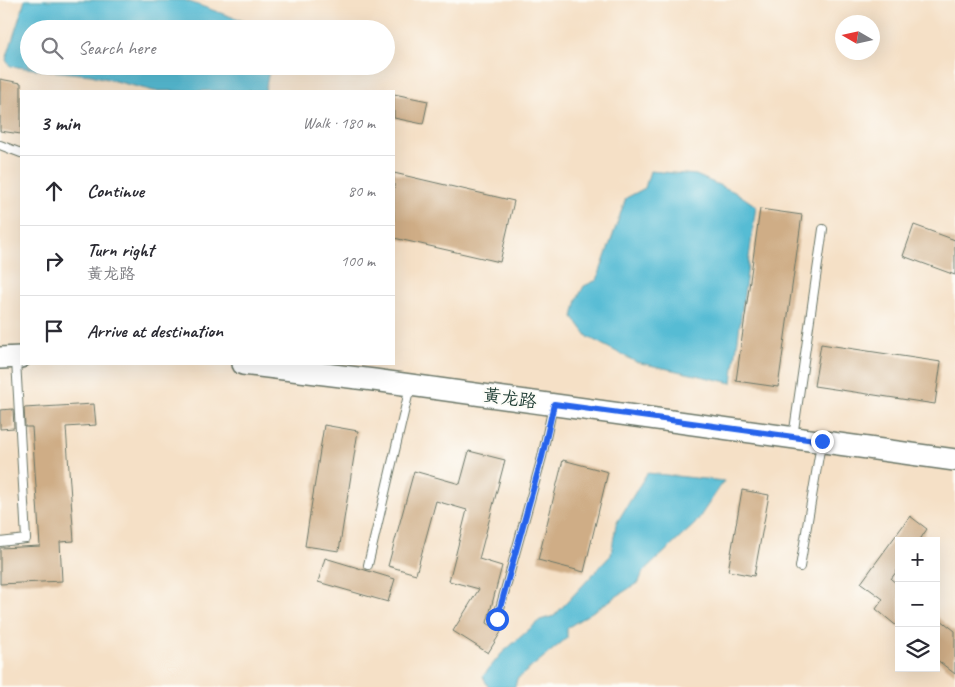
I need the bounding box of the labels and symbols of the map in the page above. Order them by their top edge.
north arrow [835,15,880,60]
street label: 黄龙路 [482,383,538,413]
route end [811,430,834,453]
route start [486,608,509,631]

